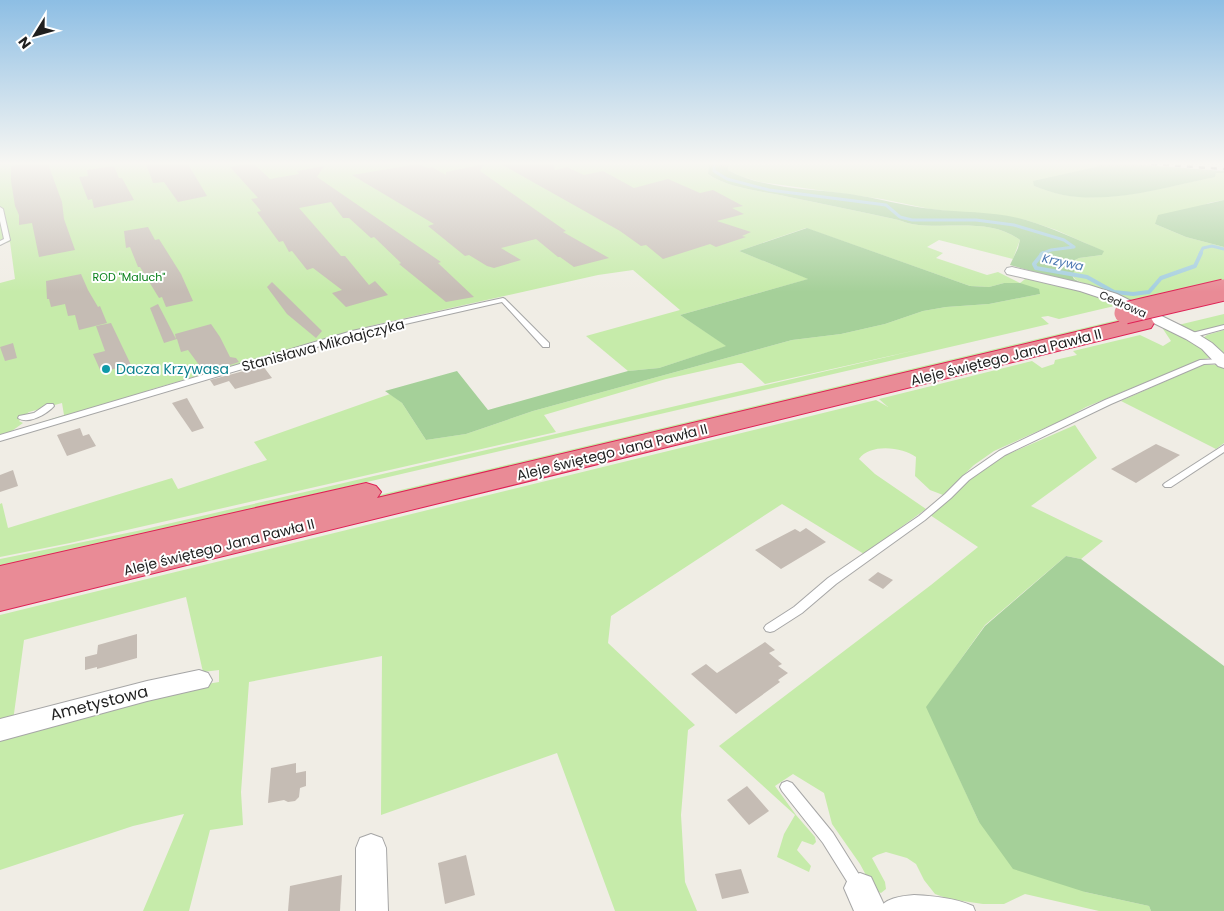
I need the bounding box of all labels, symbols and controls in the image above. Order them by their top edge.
north arrow [10,10,60,60]
text: N [13,33,36,53]
water label: Krzywa [1041,249,1085,275]
park label: ROD "Maluch" [93,269,165,285]
street label: Cedrowa [1097,286,1149,322]
street label: Stanisława Mikołajczyka [239,314,407,376]
street label: Aleje świętego Jana Pawła II [908,324,1104,390]
place label: Dacza Krzywasa [116,359,229,379]
marker: Dacza Krzywasa [100,363,112,375]
street label: Aleje świętego Jana Pawła II [514,419,710,485]
street label: Aleje świętego Jana Pawła II [121,514,317,580]
street label: Ametystowa [48,680,150,726]

